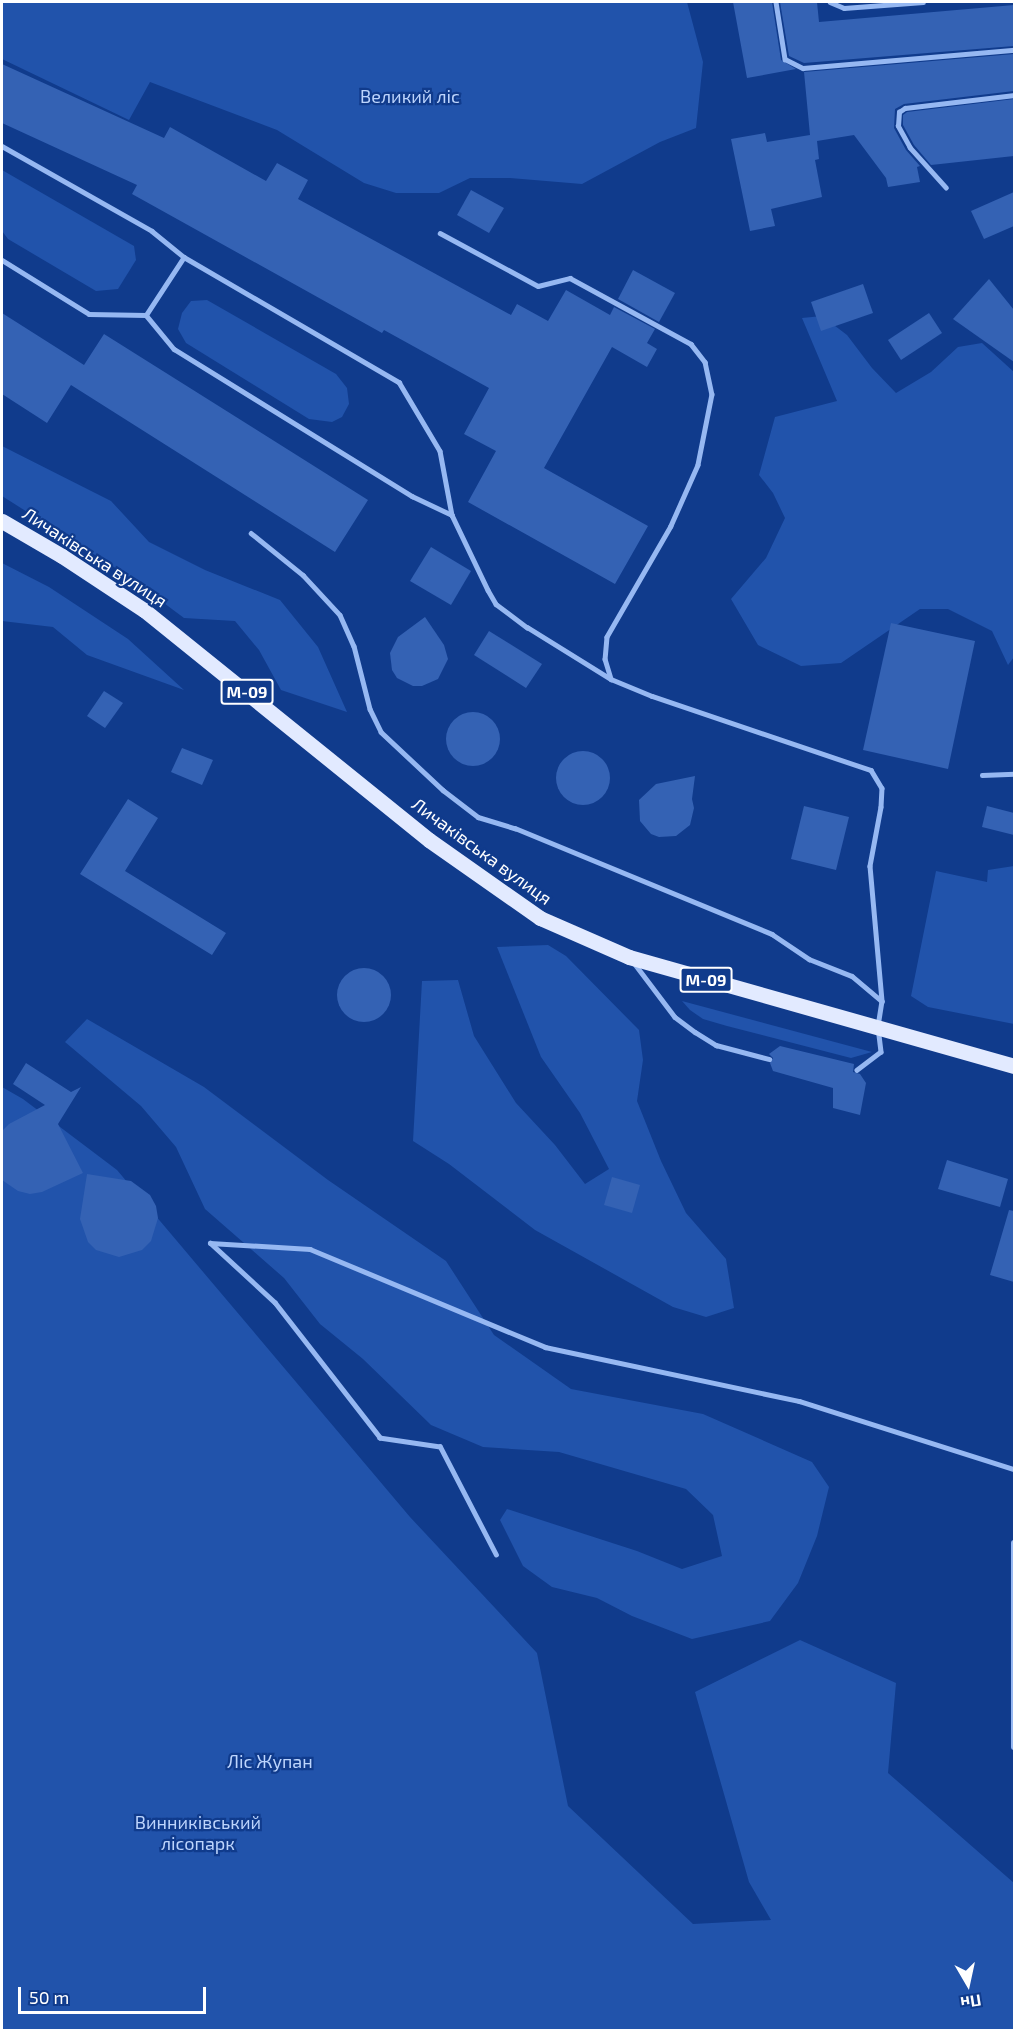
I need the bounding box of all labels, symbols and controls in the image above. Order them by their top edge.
park label: Великий ліс [360,85,460,107]
street label: Личаківська вулиця [19,502,171,612]
road number: М-09 [220,679,274,705]
street label: Личаківська вулиця [408,793,556,909]
road number: М-09 [679,967,733,993]
park label: Ліс Жупан [227,1750,313,1772]
park label: Винниківський лісопарк [135,1812,261,1854]
north arrow [938,1954,998,2014]
scale bar [21,1975,208,2013]
text: 50 m [29,1986,69,2008]
text: Пн [959,1991,983,2013]

